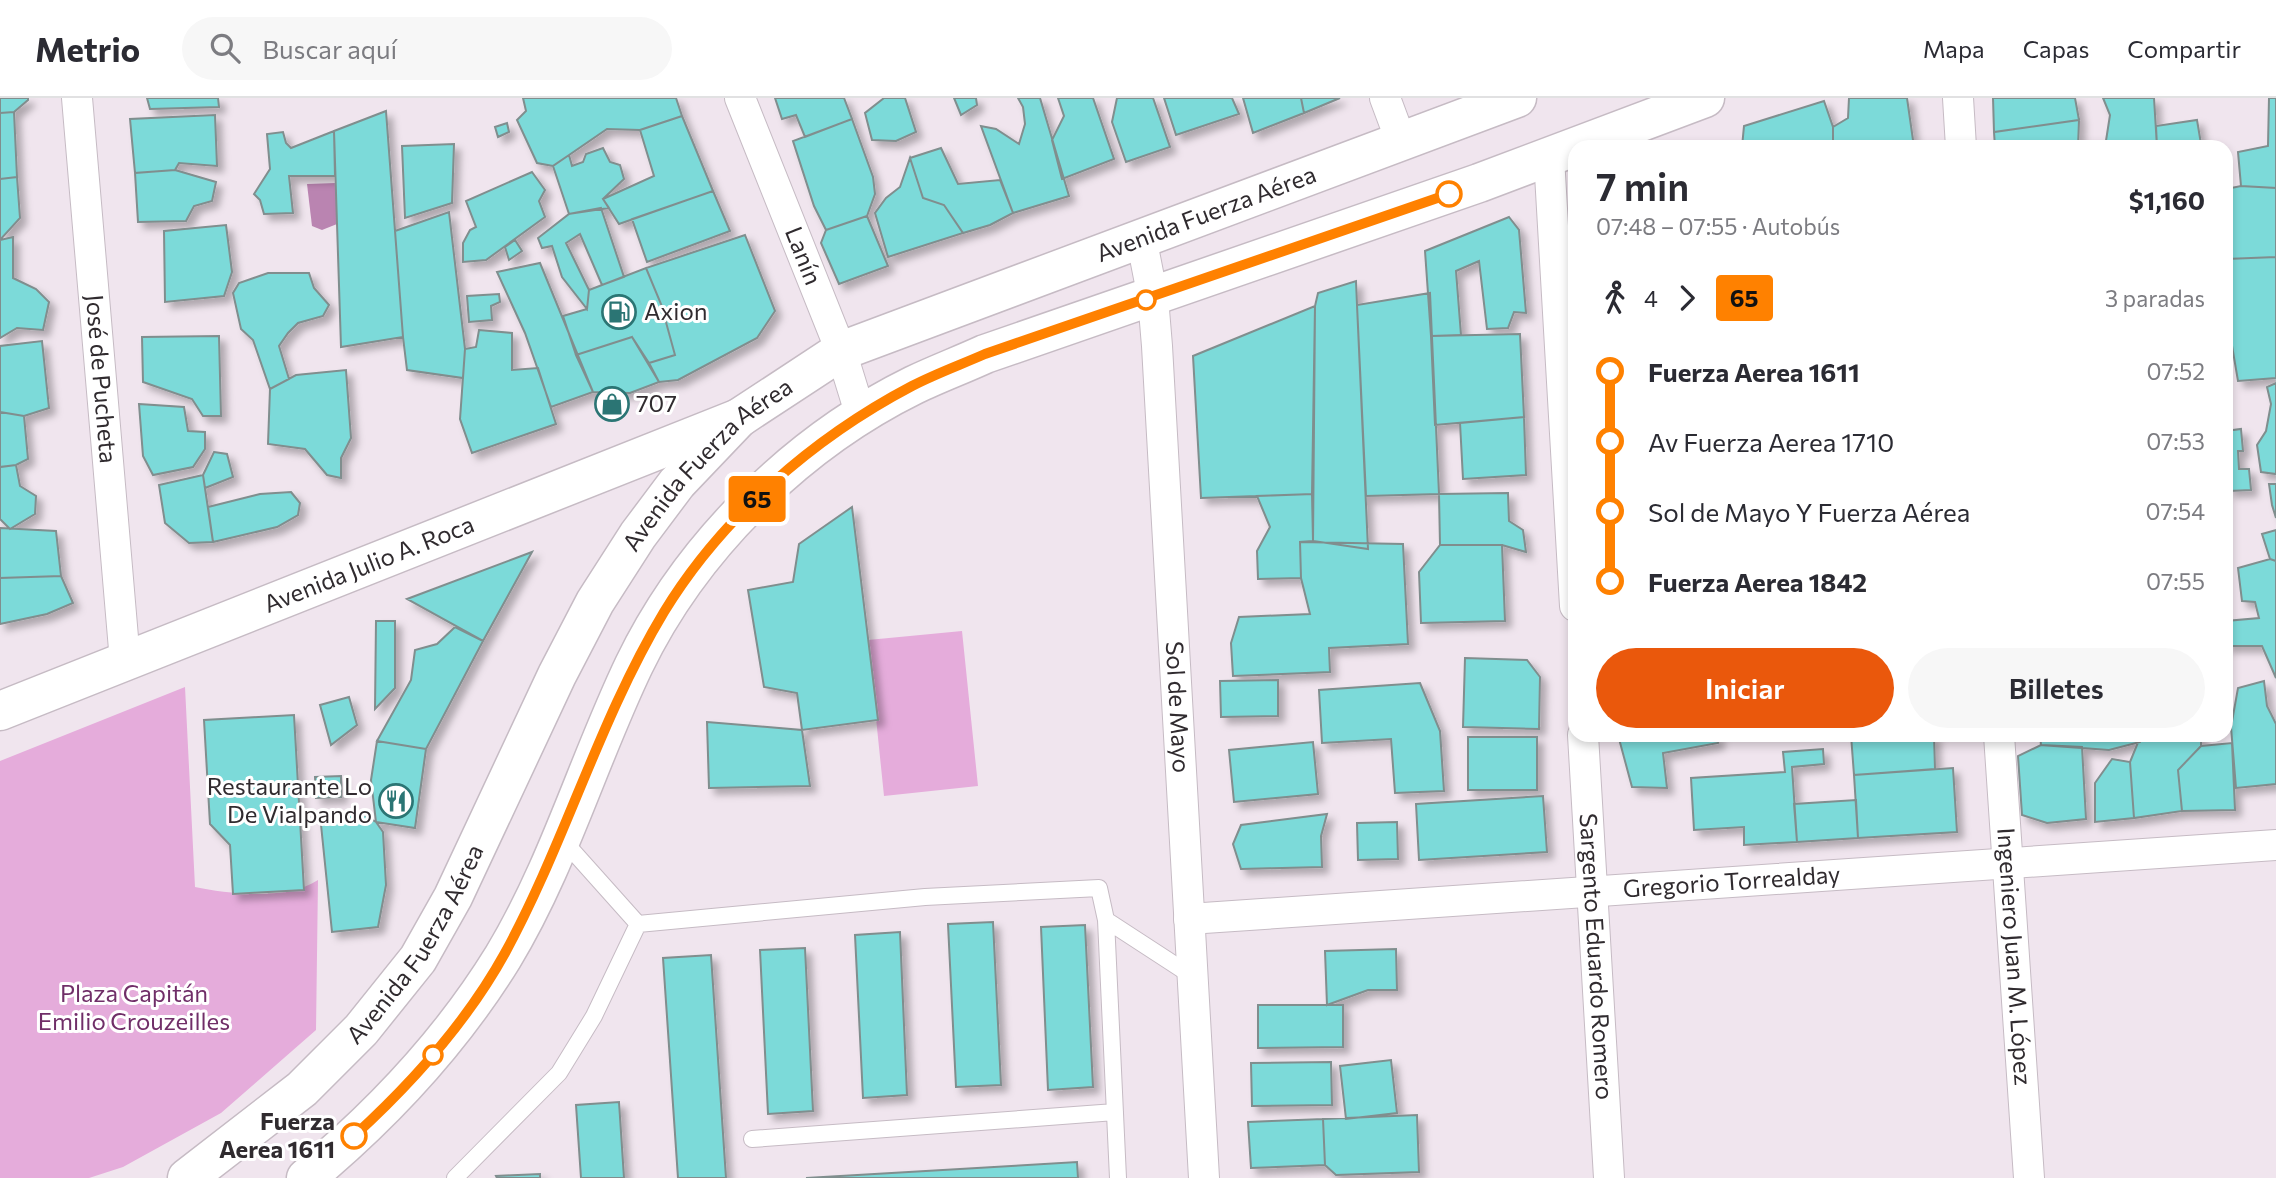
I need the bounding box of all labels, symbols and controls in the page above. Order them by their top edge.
search box [182,17,672,80]
text: Metrio [35,28,140,69]
icon: search [206,29,244,67]
text: Buscar aquí [262,33,397,64]
text: Mapa [1923,34,1985,63]
text: Capas [2023,34,2089,63]
text: Compartir [2127,34,2241,63]
street label: Avenida Fuerza Aérea [1092,159,1320,267]
text: 7 min [1596,162,1689,209]
unlabelled marker [1436,181,1462,207]
text: $1,160 [2129,184,2205,215]
text: 07:48 – 07:55 · Autobús [1596,212,1840,240]
street label: Lanín [780,222,829,289]
icon: walk [1596,279,1634,317]
icon: forward [1668,279,1706,317]
text: 65 [1730,283,1759,312]
text: 4 [1644,284,1658,312]
text: 3 paradas [2105,284,2205,312]
unlabelled marker [1136,290,1156,310]
street label: José de Pucheta [81,293,124,465]
fuel station icon: Axion [600,293,638,331]
place label: Axion [644,296,708,325]
text: Fuerza Aerea 1611 [1648,356,1860,387]
text: 07:52 [2147,357,2205,385]
street label: Avenida Fuerza Aérea [616,371,797,556]
shop icon: 707 [593,385,631,423]
place label: 707 [636,388,677,417]
text: Av Fuerza Aerea 1710 [1648,426,1894,457]
text: 07:53 [2146,427,2205,455]
line badge: 65 [726,476,788,522]
text: 65 [743,484,771,513]
text: Sol de Mayo Y Fuerza Aérea [1648,496,1970,527]
text: 07:54 [2146,497,2205,525]
street label: Avenida Julio A. Roca [259,509,478,618]
text: Fuerza Aerea 1842 [1648,566,1867,597]
text: 07:55 [2146,567,2205,595]
street label: Sol de Mayo [1161,640,1197,774]
button: Iniciar [1596,648,1894,728]
button: Billetes [1908,648,2205,728]
place label: Restaurante Lo De Vialpando [207,771,372,828]
restaurant icon: Restaurante Lo De Vialpando [377,782,415,820]
street label: Sargento Eduardo Romero [1575,812,1620,1101]
street label: Ingeniero Juan M. López [1992,827,2039,1086]
street label: Avenida Fuerza Aérea [340,839,489,1049]
street label: Gregorio Torrealday [1622,859,1841,902]
park label: Plaza Capitán Emilio Crouzeilles [38,978,230,1035]
unlabelled marker [423,1045,443,1065]
place label: Fuerza Aerea 1611 [219,1106,335,1163]
marker: Fuerza Aerea 1611 [341,1123,367,1149]

